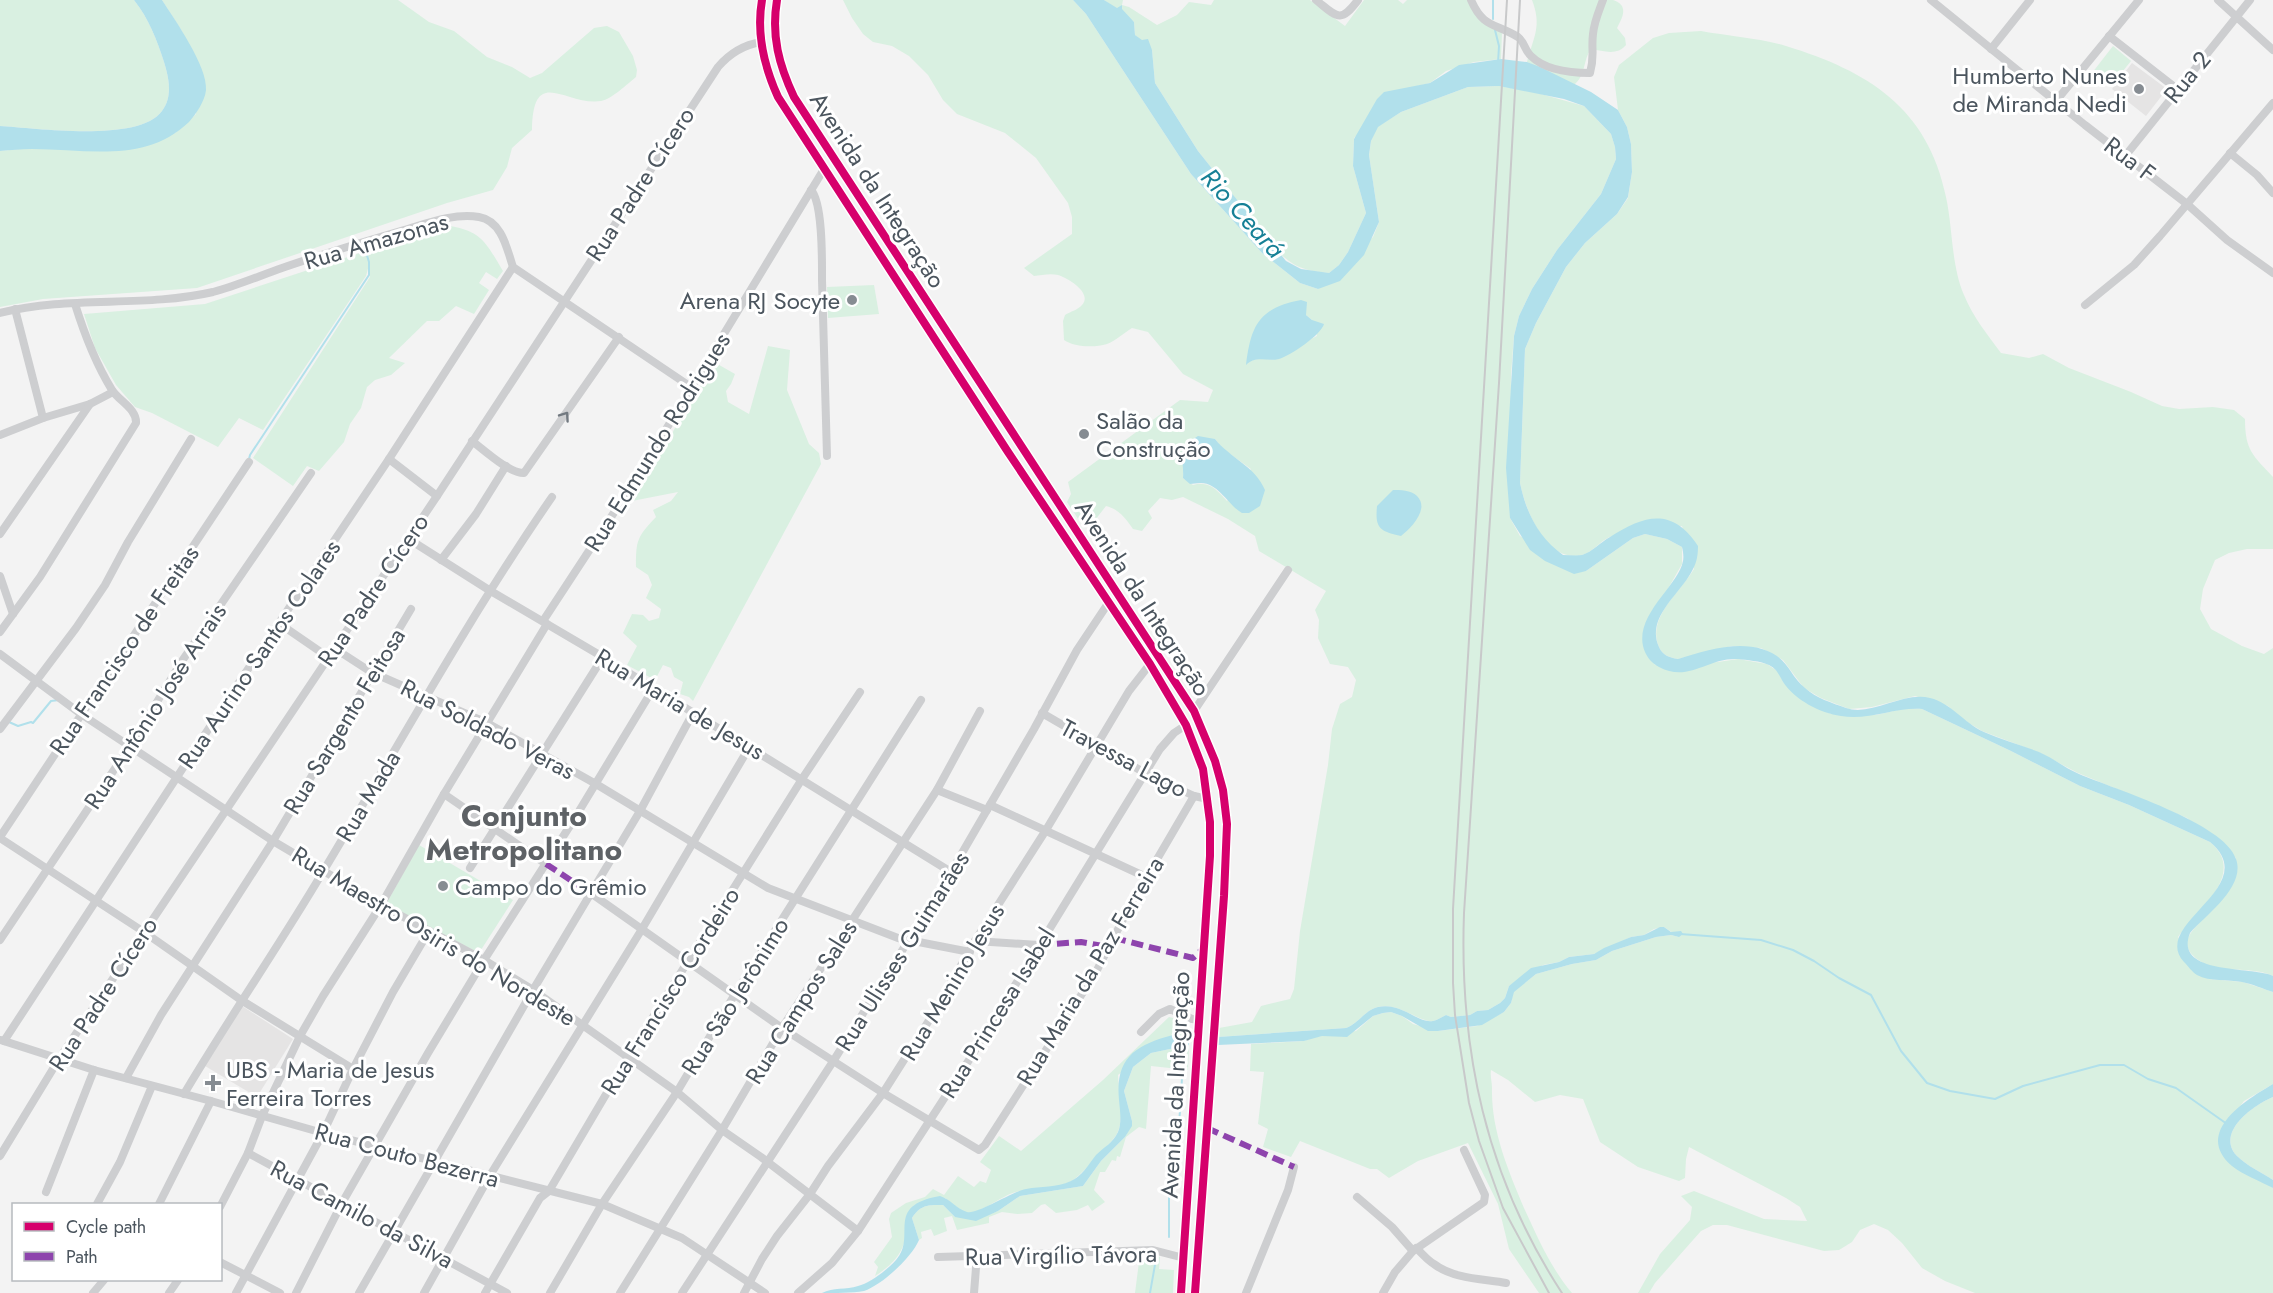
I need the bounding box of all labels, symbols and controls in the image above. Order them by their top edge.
street label: Rua 2 [2155,43,2219,111]
place label: Humberto Nunes de Miranda Nedi [1952,58,2127,121]
marker: Humberto Nunes de Miranda Nedi [2132,82,2146,96]
street label: Avenida da Integração [801,85,955,295]
street label: Rua Padre Cícero [577,100,703,268]
street label: Rua F [2097,128,2163,190]
water label: Rio Ceará [1192,159,1294,267]
street label: Rua Amazonas [300,204,452,278]
place label: Arena RJ Socyte [680,283,840,318]
marker: Arena RJ Socyte [845,293,859,307]
street label: Rua Edmundo Rodrigues [575,326,739,558]
place label: Salão da Construção [1096,403,1211,466]
one-way arrow [558,411,569,422]
marker: Salão da Construção [1077,427,1091,441]
street label: Avenida da Integração [1066,493,1220,703]
street label: Rua Padre Cícero [309,507,437,673]
street label: Rua Aurino Santos Colares [169,532,349,776]
street label: Rua Francisco de Freitas [41,538,207,762]
street label: Rua Antônio José Arrais [75,596,235,816]
street label: Rua Sargento Feitosa [274,621,414,821]
street label: Rua Maria de Jesus [589,639,771,769]
street label: Rua Soldado Veras [395,670,581,788]
street label: Travessa Lago [1055,710,1193,806]
street label: Rua Mada [327,744,409,848]
district label: Conjunto Metropolitano [426,794,622,871]
street label: Rua Maestro Osiris do Nordeste [285,837,583,1035]
street label: Rua Ulisses Guimarães [826,844,978,1058]
street label: Rua Maria da Paz Ferreira [1008,850,1172,1092]
place label: Campo do Grêmio [455,869,647,904]
marker: Campo do Grêmio [436,879,450,893]
street label: Rua Francisco Cordeiro [592,880,748,1102]
street label: Rua Menino Jesus [891,897,1013,1067]
street label: Rua Padre Cícero [40,910,166,1078]
street label: Rua São Jerônimo [673,911,797,1081]
street label: Rua Campos Sales [737,913,865,1091]
street label: Rua Princesa Isabel [930,921,1064,1105]
street label: Avenida da Integração [1152,971,1198,1199]
place label: UBS - Maria de Jesus Ferreira Torres [226,1052,435,1115]
marker: UBS - Maria de Jesus Ferreira Torres [204,1074,222,1092]
street label: Rua Couto Bezerra [311,1114,503,1196]
street label: Rua Camilo da Silva [264,1151,460,1277]
legend [12,1203,222,1281]
text: Cycle path [66,1214,146,1240]
street label: Rua Virgílio Távora [964,1236,1158,1274]
text: Path [66,1244,98,1270]

